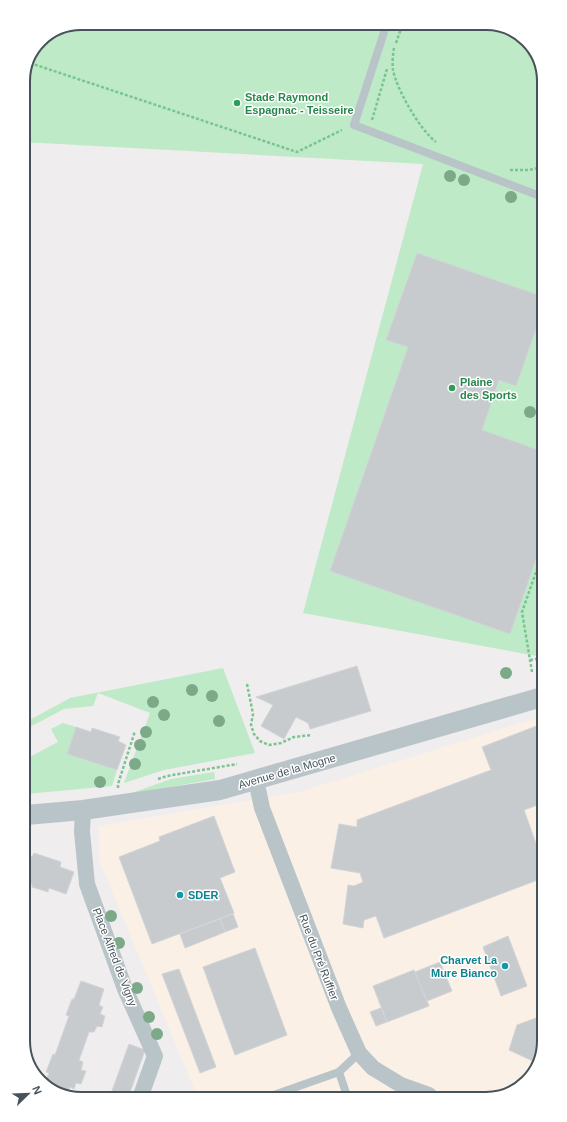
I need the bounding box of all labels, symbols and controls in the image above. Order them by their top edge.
place label: Stade Raymond Espagnac - Teisseire [245,91,354,116]
marker: Stade Raymond Espagnac - Teisseire [232,98,242,108]
place label: Plaine des Sports [460,376,517,401]
marker: Plaine des Sports [447,383,457,393]
street label: Avenue de la Mogne [237,751,337,791]
place label: SDER [188,889,219,901]
marker: SDER [175,890,185,900]
street label: Place Alfred de Vigny [91,906,139,1008]
street label: Rue du Pré Ruffier [297,912,341,1002]
place label: Charvet La Mure Bianco [431,954,498,979]
marker: Charvet La Mure Bianco [500,961,510,971]
north arrow [8,1074,48,1114]
text: N [30,1084,44,1096]

